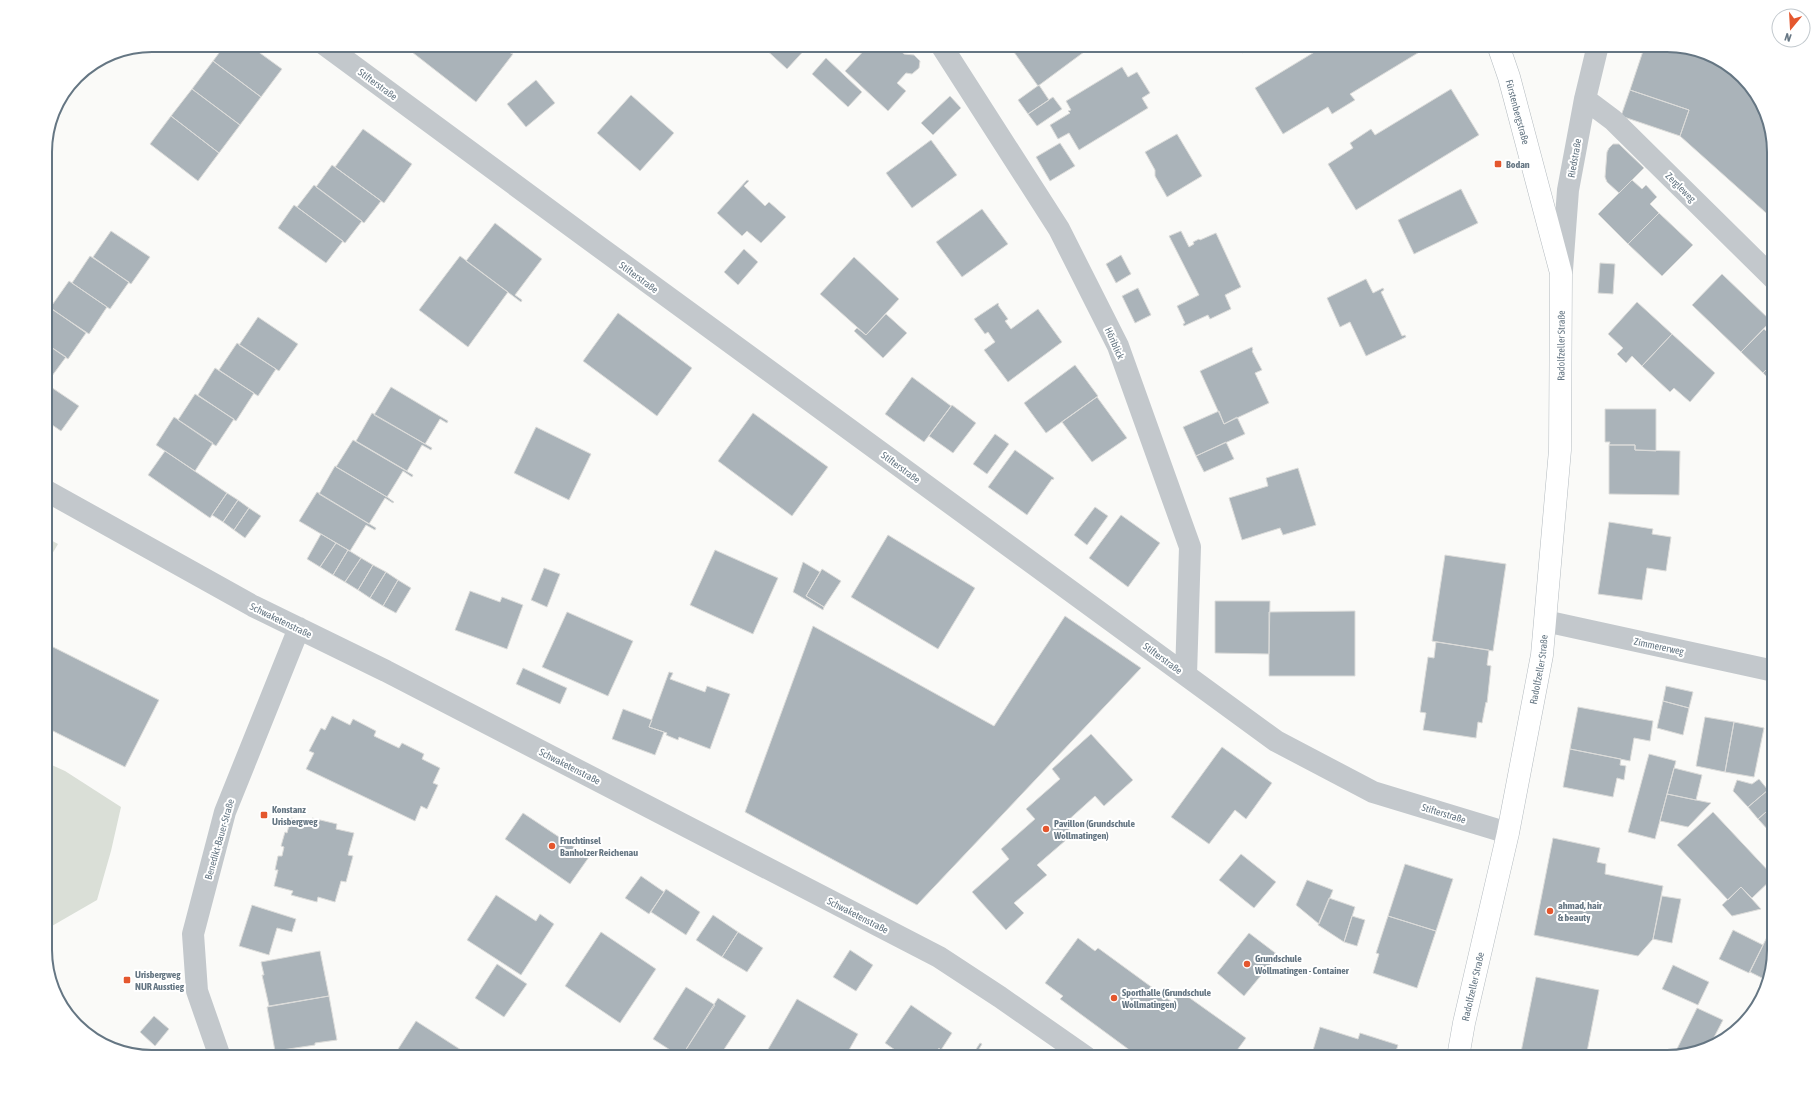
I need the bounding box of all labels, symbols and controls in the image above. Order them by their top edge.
north arrow [1771,8,1811,48]
text: N [1783,31,1793,44]
street label: Stifterstraße [356,67,400,102]
street label: Fürstenbergstraße [1504,78,1532,146]
street label: Riedstraße [1566,137,1583,179]
marker: Bodan [1493,159,1503,169]
place label: Bodan [1506,159,1530,170]
street label: Zergleweg [1663,170,1698,205]
street label: Stifterstraße [617,260,661,295]
street label: Radolfzeller Straße [1555,310,1567,381]
street label: Höriblick [1103,326,1127,361]
street label: Stifterstraße [879,450,923,485]
street label: Schwaketenstraße [248,601,314,640]
street label: Radolfzeller Straße [1528,634,1550,705]
street label: Zimmererweg [1633,636,1686,657]
street label: Stifterstraße [1141,641,1185,676]
street label: Schwaketenstraße [537,746,603,787]
street label: Benedikt-Bauer-Straße [203,797,236,881]
street label: Stifterstraße [1421,802,1468,826]
place label: Konstanz Urisbergweg [272,804,318,827]
marker: Konstanz Urisbergweg [259,810,269,820]
place label: Pavillon (Grundschule Wollmatingen) [1053,818,1135,841]
marker: Pavillon (Grundschule Wollmatingen) [1041,824,1051,834]
place label: Fruchtinsel Banholzer Reichenau [560,835,638,858]
marker: Fruchtinsel Banholzer Reichenau [547,841,557,851]
street label: Schwaketenstraße [825,895,891,936]
place label: ahmad, hair & beauty [1558,900,1603,923]
marker: ahmad, hair & beauty [1545,906,1555,916]
street label: Radolfzeller Straße [1460,951,1486,1022]
place label: Grundschule Wollmatingen - Container [1254,953,1350,976]
marker: Grundschule Wollmatingen - Container [1242,959,1252,969]
place label: Urisbergweg NUR Ausstieg [135,969,185,992]
marker: Urisbergweg NUR Ausstieg [122,975,132,985]
place label: Sporthalle (Grundschule Wollmatingen) [1121,987,1212,1010]
marker: Sporthalle (Grundschule Wollmatingen) [1109,993,1119,1003]

